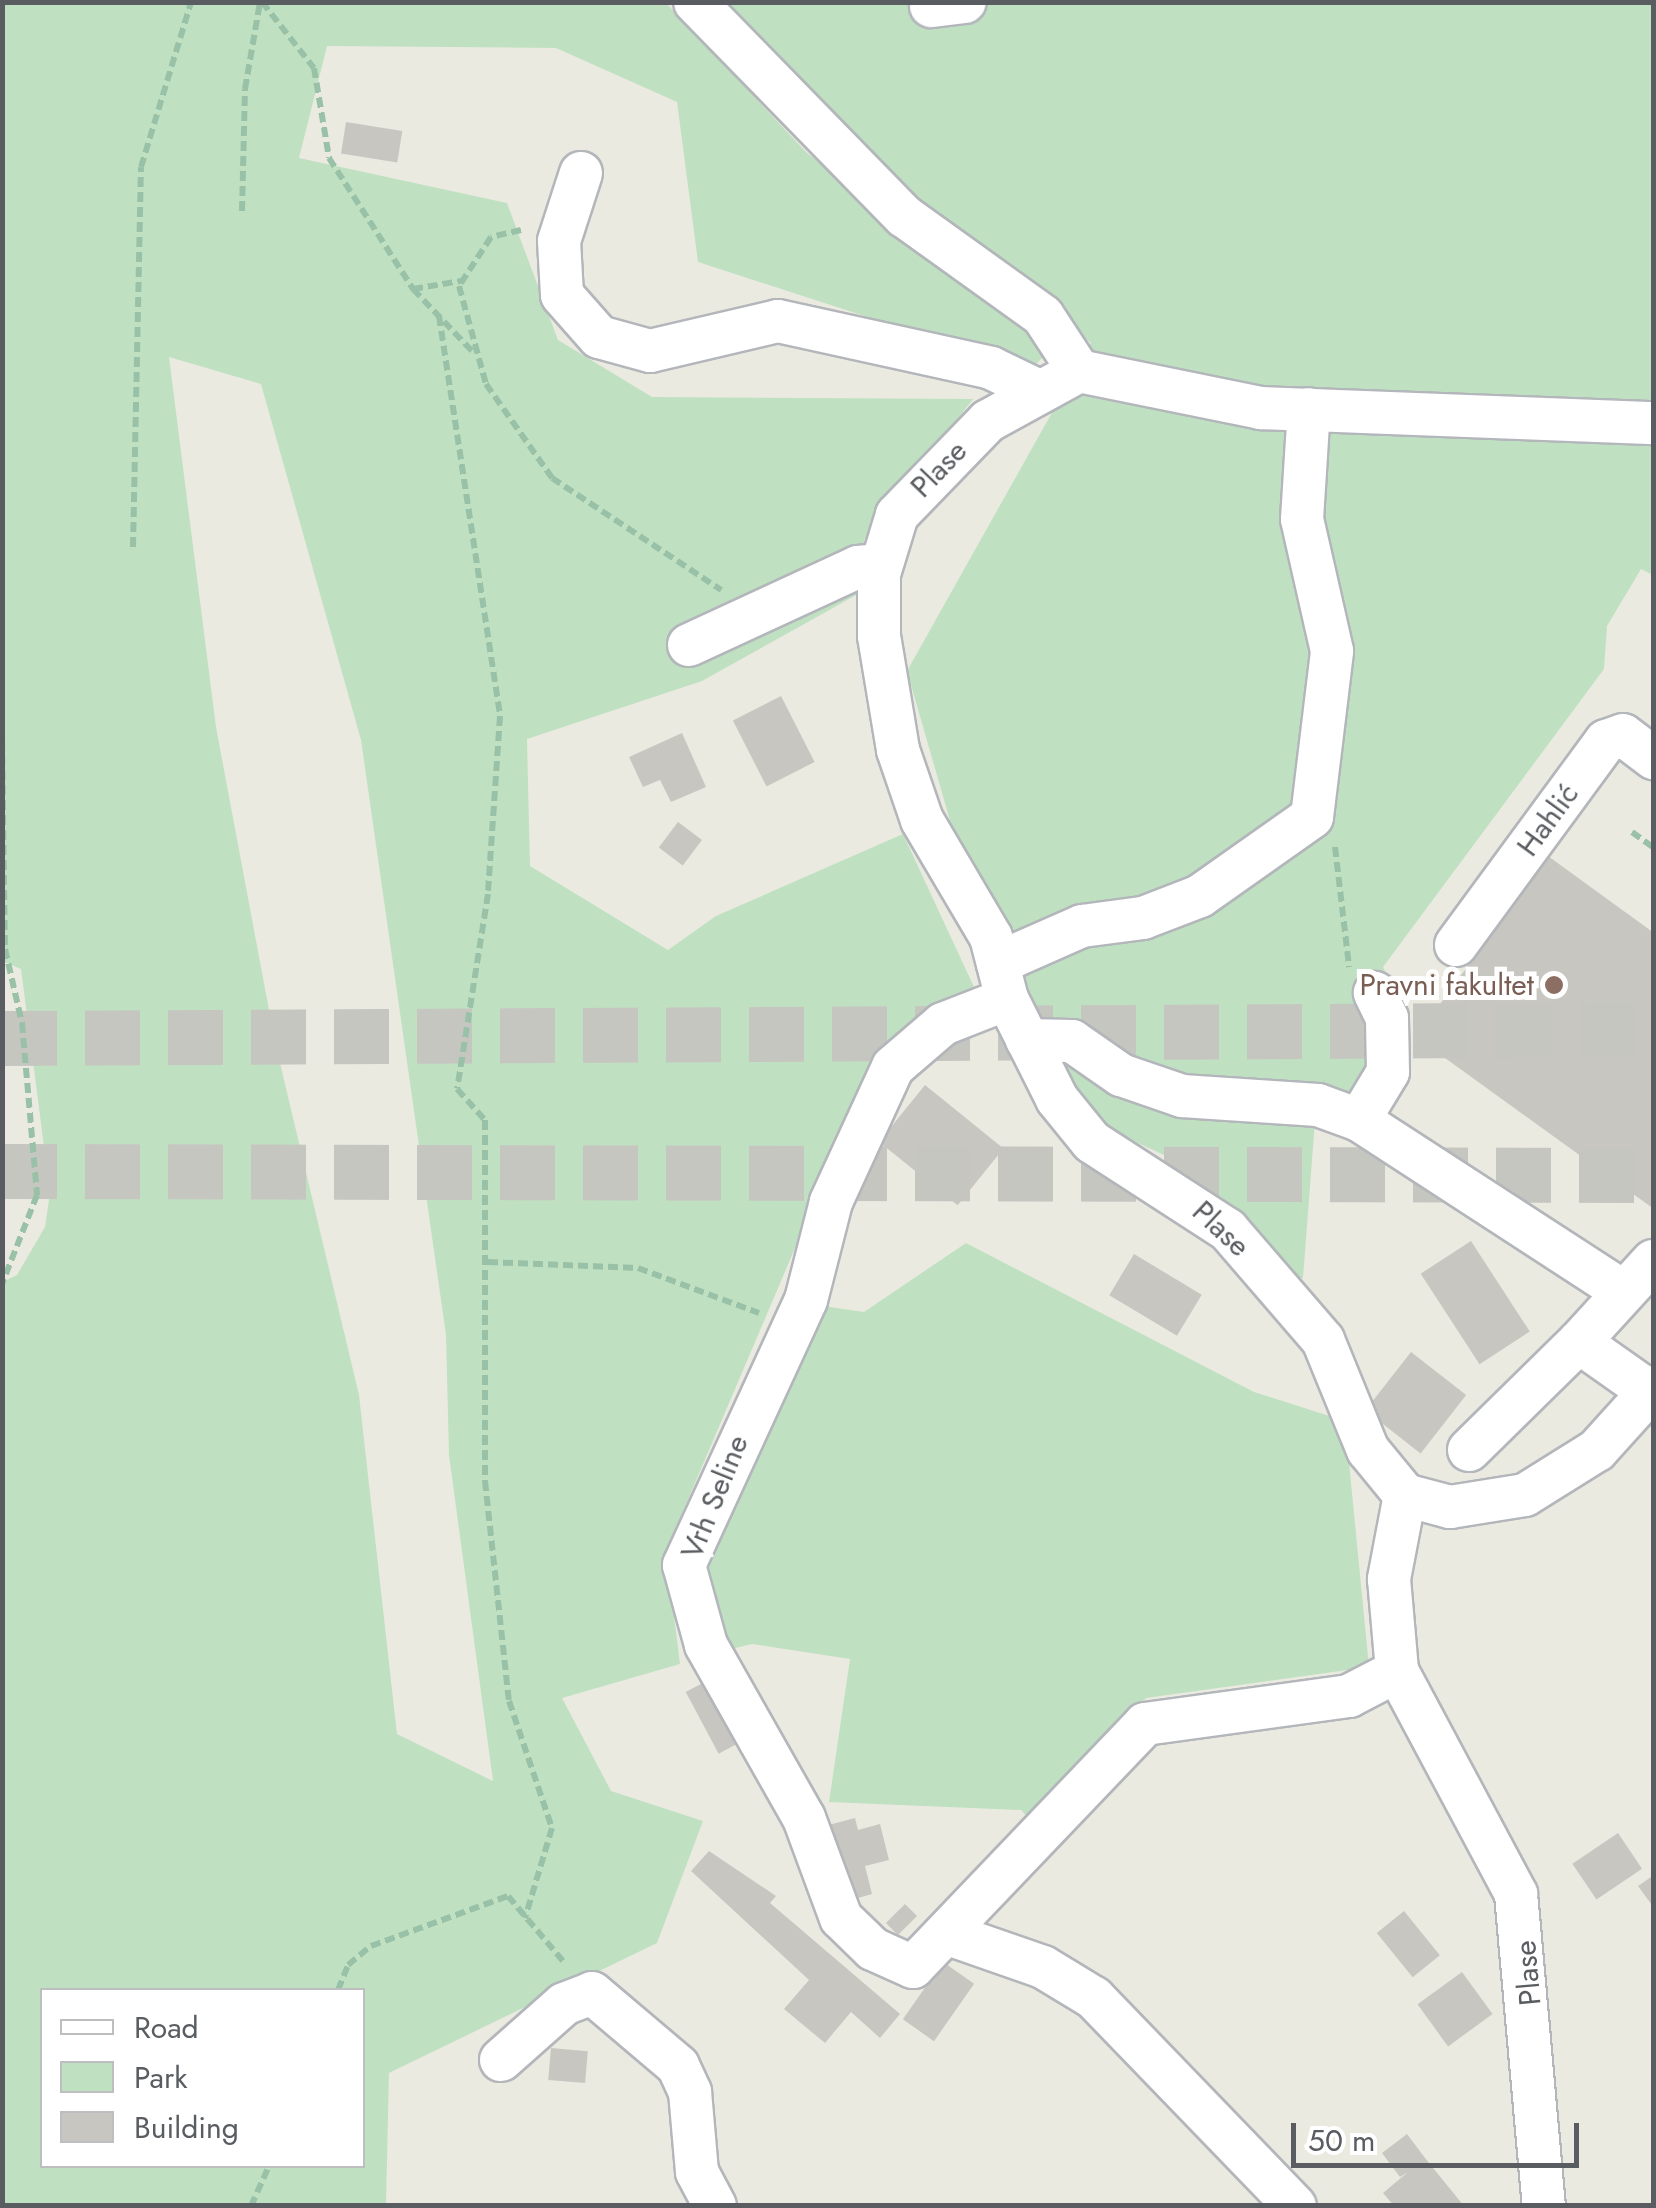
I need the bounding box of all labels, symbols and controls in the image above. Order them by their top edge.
street label: Plase [903,433,975,505]
street label: Hahlić [1510,777,1586,863]
place label: Pravni fakultet [1359,967,1534,1003]
marker: Pravni fakultet [1543,974,1565,996]
street label: Plase [1185,1194,1257,1264]
street label: Vrh Seline [674,1430,756,1564]
street label: Plase [1507,1939,1549,2007]
legend [40,1988,365,2168]
text: Road [134,2006,199,2049]
text: Park [134,2056,187,2099]
scale bar [1296,2103,1584,2165]
text: Building [134,2106,239,2149]
text: 50 m [1308,2119,1375,2162]

